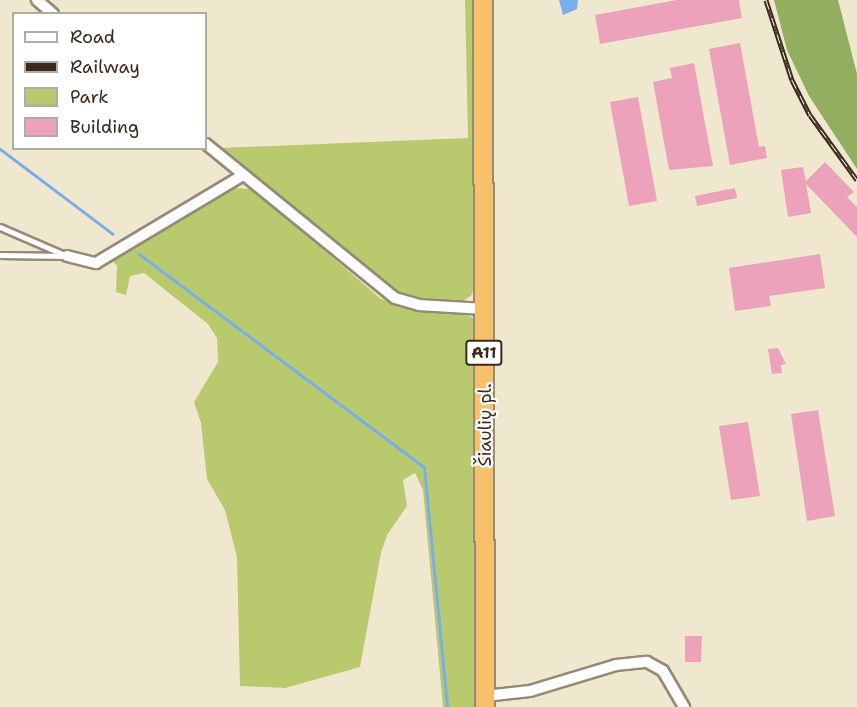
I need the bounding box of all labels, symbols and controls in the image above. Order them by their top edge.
legend [12,12,207,150]
text: Road [70,25,115,49]
text: Railway [70,55,140,79]
text: Park [70,85,109,109]
text: Building [70,115,139,139]
road number: A11 [464,340,504,366]
street label: Šiaulių pl. [474,383,496,467]

